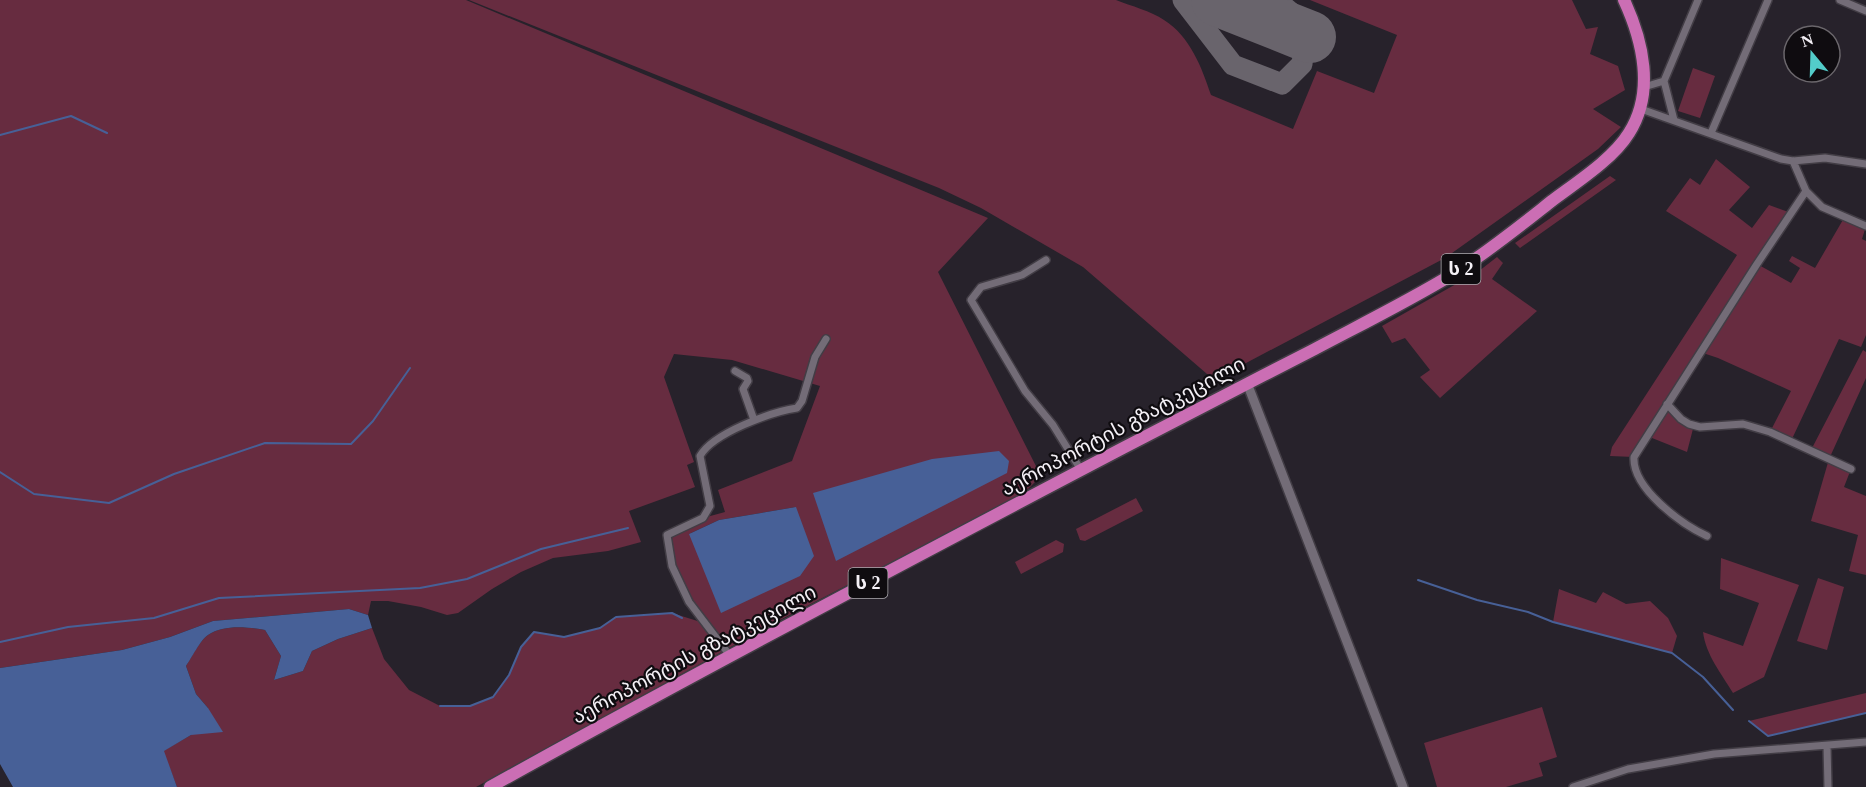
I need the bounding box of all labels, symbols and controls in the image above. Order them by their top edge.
north arrow [1782,24,1842,84]
text: N [1799,30,1816,50]
road number: ს 2 [1442,254,1480,284]
street label: აეროპორტის გზატკეცილი [997,352,1250,502]
road number: ს 2 [848,568,888,598]
street label: აეროპორტის გზატკეცილი [568,580,821,730]

